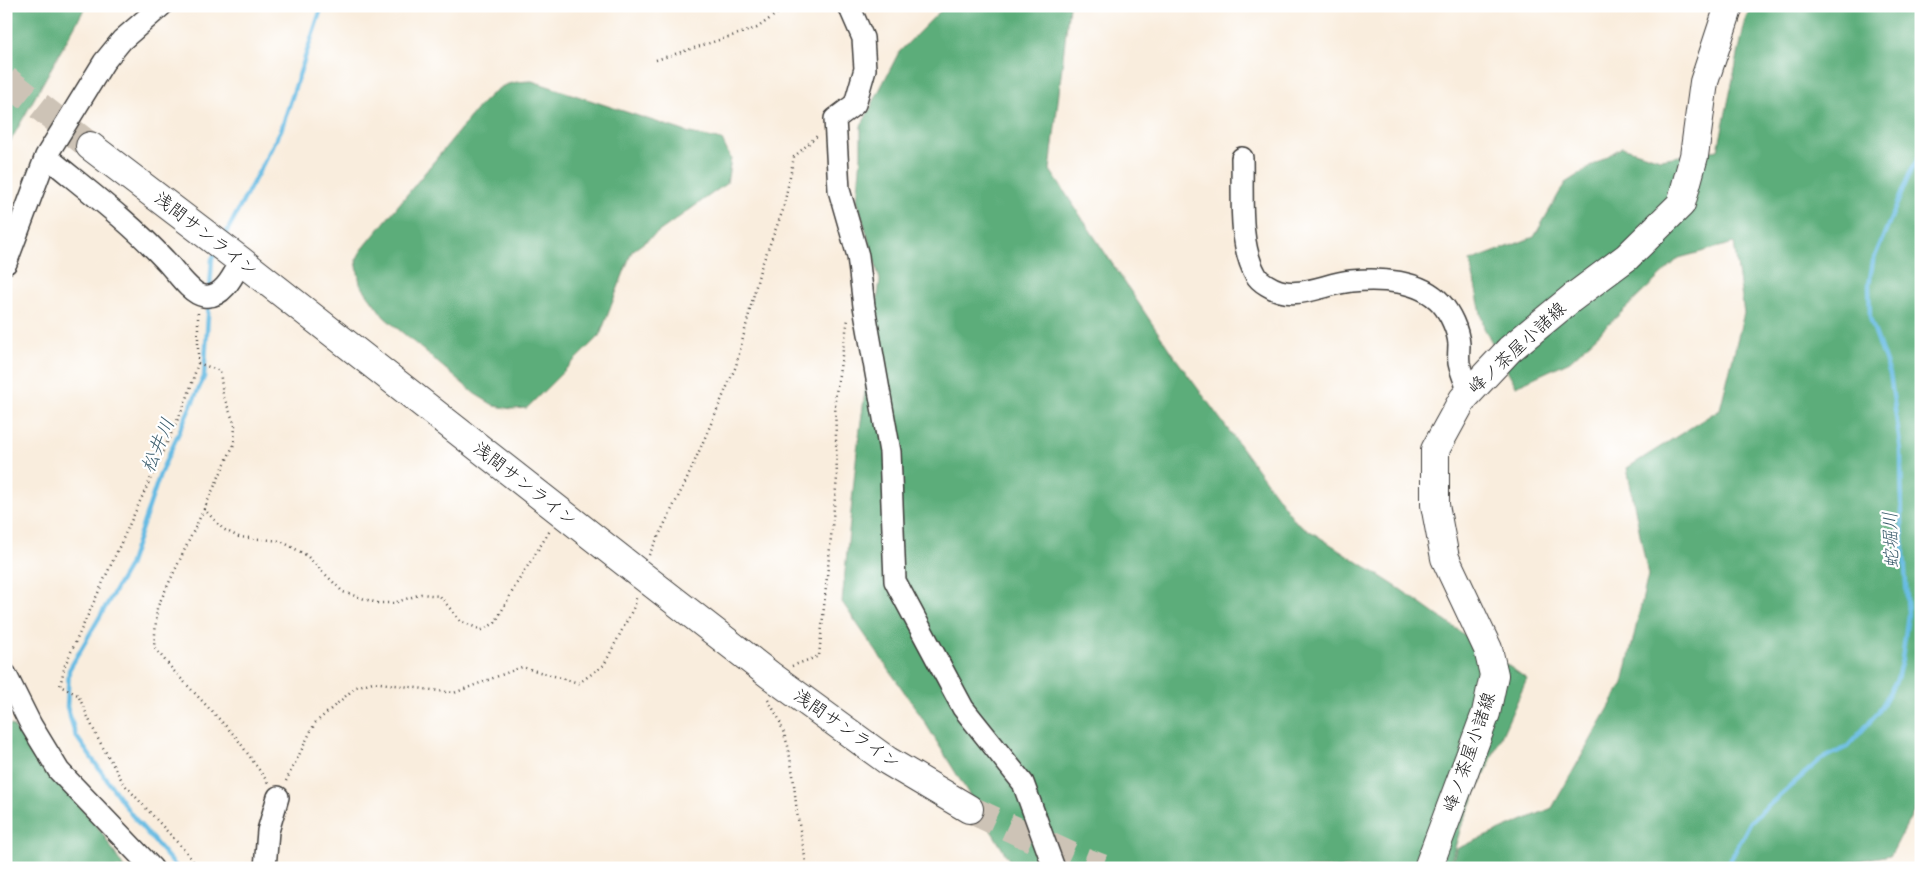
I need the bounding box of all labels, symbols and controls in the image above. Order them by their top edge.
street label: 浅間サンライン [149,187,262,283]
street label: 峰ノ茶屋小諸線 [1463,297,1572,400]
water label: 松井川 [136,414,181,477]
street label: 浅間サンライン [468,437,581,533]
water label: 蛇堀川 [1878,511,1905,569]
street label: 浅間サンライン [788,684,905,776]
street label: 峰ノ茶屋小諸線 [1438,689,1502,816]

